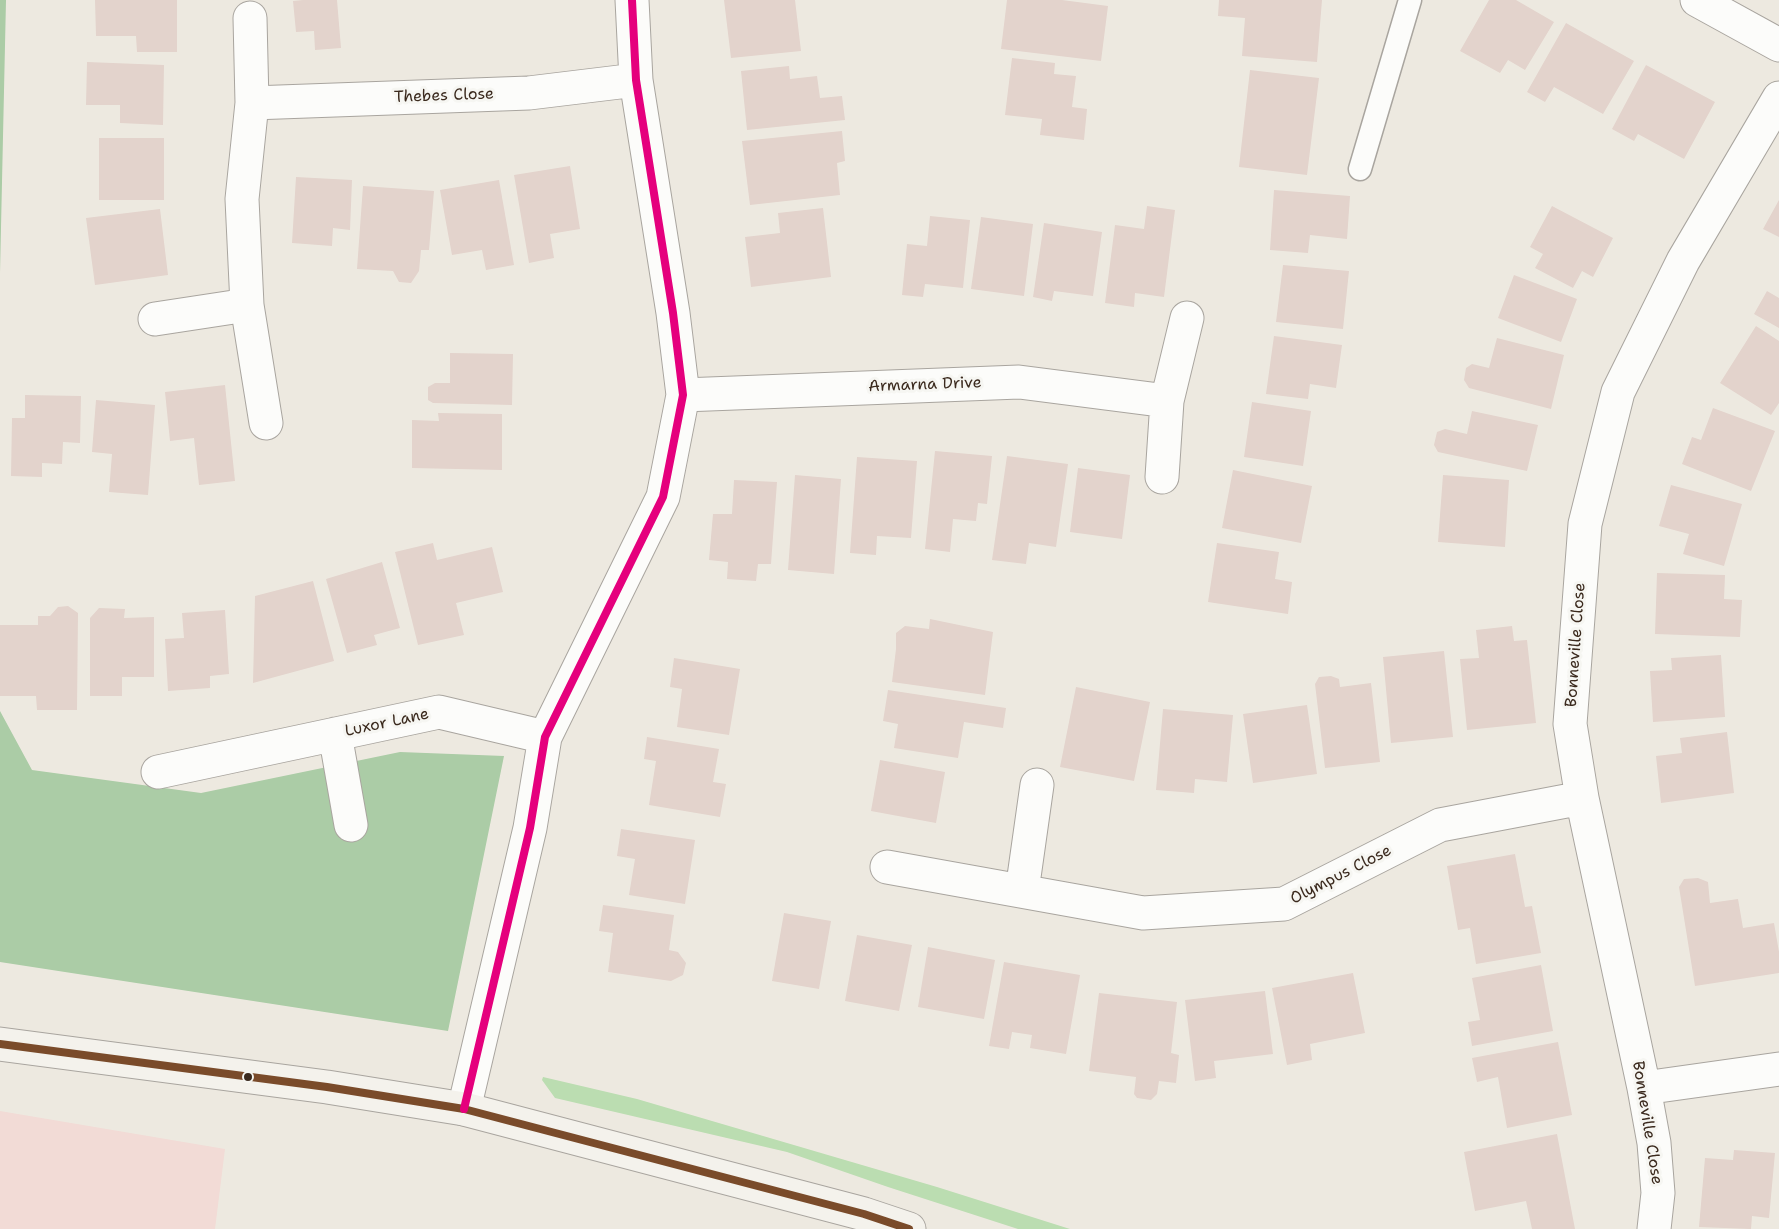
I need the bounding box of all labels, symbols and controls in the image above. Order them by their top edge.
street label: Thebes Close [394,85,494,107]
street label: Armarna Drive [868,373,982,397]
street label: Bonneville Close [1562,582,1590,708]
street label: Luxor Lane [343,705,431,741]
street label: Olympus Close [1287,841,1395,909]
street label: Bonneville Close [1628,1060,1666,1186]
unlabelled marker [242,1071,254,1083]

